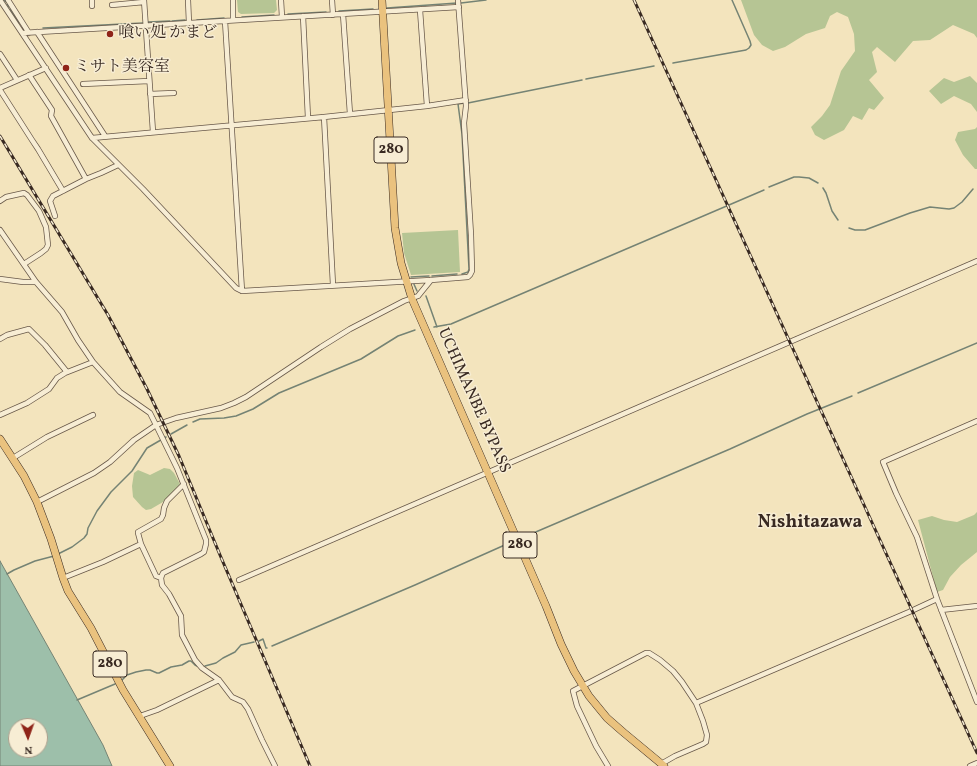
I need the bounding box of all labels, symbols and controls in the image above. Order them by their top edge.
place label: 喰い処 かまど [118,24,217,44]
marker: 喰い処 かまど [105,29,115,39]
place label: ミサト美容室 [74,58,170,78]
marker: ミサト美容室 [61,63,71,73]
road number: 280 [374,137,408,163]
street label: UCHIMANBE BYPASS [432,325,514,477]
district label: Nishitazawa [758,513,862,535]
road number: 280 [503,532,537,558]
road number: 280 [93,651,127,677]
north arrow [8,718,48,758]
text: N [24,742,33,757]

